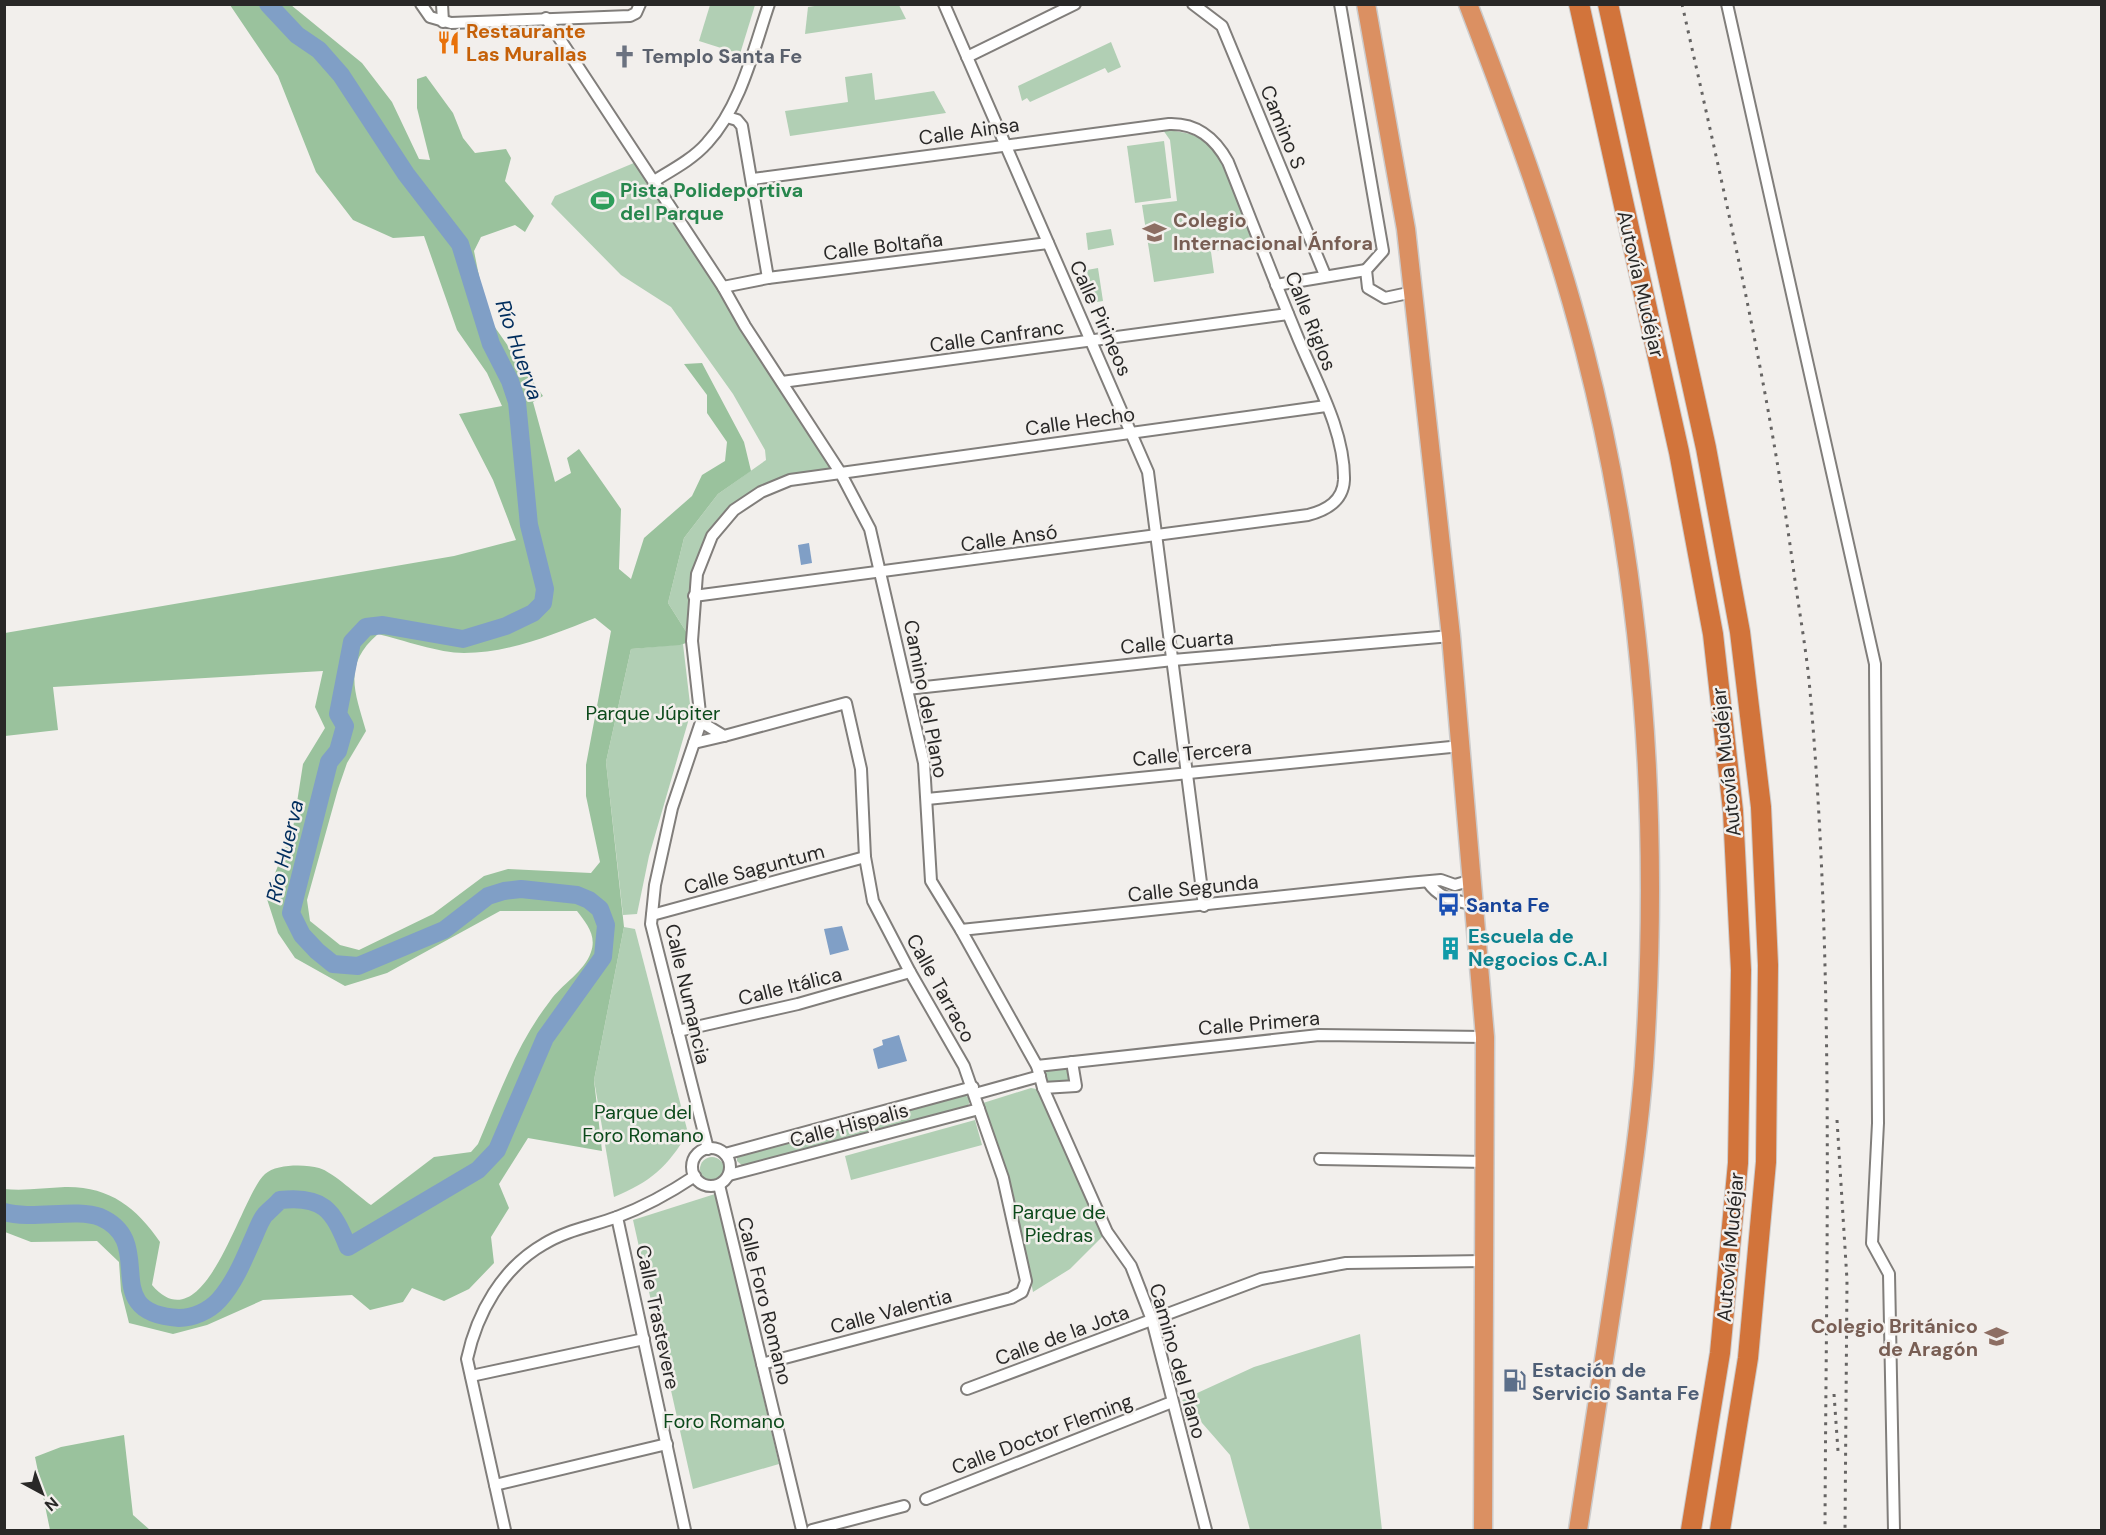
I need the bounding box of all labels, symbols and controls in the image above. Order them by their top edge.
place label: Restaurante Las Murallas [466,18,587,67]
restaurant icon: Restaurante Las Murallas [435,29,461,55]
church icon: Templo Santa Fe [611,43,637,69]
place label: Templo Santa Fe [642,43,802,69]
street label: Camino S [1254,81,1312,173]
street label: Calle Ainsa [917,111,1021,151]
place label: Pista Polideportiva del Parque [620,177,803,226]
sports icon: Pista Polideportiva del Parque [589,188,615,214]
place label: Colegio Internacional Ánfora [1173,207,1373,256]
street label: Autovía Mudéjar [1611,208,1671,360]
school or university icon: Colegio Internacional Ánfora [1142,219,1168,245]
street label: Calle Boltaña [822,226,944,266]
street label: Calle Pirineos [1064,256,1138,380]
street label: Calle Riglos [1279,267,1343,375]
water label: Río Huerva [489,296,549,404]
street label: Calle Canfranc [928,314,1066,358]
street label: Calle Hecho [1023,400,1137,442]
street label: Calle Ansó [959,518,1059,558]
street label: Camino del Plano [898,618,954,780]
street label: Calle Cuarta [1119,624,1235,660]
street label: Autovía Mudéjar [1705,686,1747,838]
park label: Parque Júpiter [586,700,720,726]
street label: Calle Tercera [1131,734,1253,772]
water label: Río Huerva [260,797,310,905]
street label: Calle Saguntum [681,838,827,900]
street label: Calle Segunda [1126,868,1260,908]
bus stop icon: Santa Fe [1435,892,1461,918]
place label: Santa Fe [1466,892,1550,918]
street label: Calle Numancia [659,921,717,1067]
place label: Escuela de Negocios C.A.I [1468,923,1608,972]
street label: Calle Tarraco [900,929,982,1047]
building icon: Escuela de Negocios C.A.I [1437,935,1463,961]
street label: Calle Itálica [736,961,844,1011]
street label: Calle Primera [1197,1005,1321,1041]
street label: Calle Hispalis [787,1097,911,1153]
park label: Parque del Foro Romano [582,1099,704,1148]
street label: Autovía Mudéjar [1711,1171,1749,1323]
park label: Parque de Piedras [1012,1199,1106,1248]
street label: Calle Foro Romano [732,1214,798,1388]
street label: Calle Trastevere [630,1242,686,1392]
street label: Camino del Plano [1143,1280,1213,1442]
street label: Calle Valentia [827,1282,955,1340]
street label: Calle de la Jota [991,1299,1133,1371]
place label: Colegio Británico de Aragón [1811,1313,1978,1362]
school or university icon: Colegio Británico de Aragón [1983,1324,2009,1350]
place label: Estación de Servicio Santa Fe [1532,1357,1699,1406]
fuel station icon: Estación de Servicio Santa Fe [1501,1368,1527,1394]
street label: Calle Doctor Fleming [948,1388,1136,1480]
park label: Foro Romano [663,1408,785,1434]
north arrow [12,1463,72,1523]
text: N [40,1492,63,1516]

